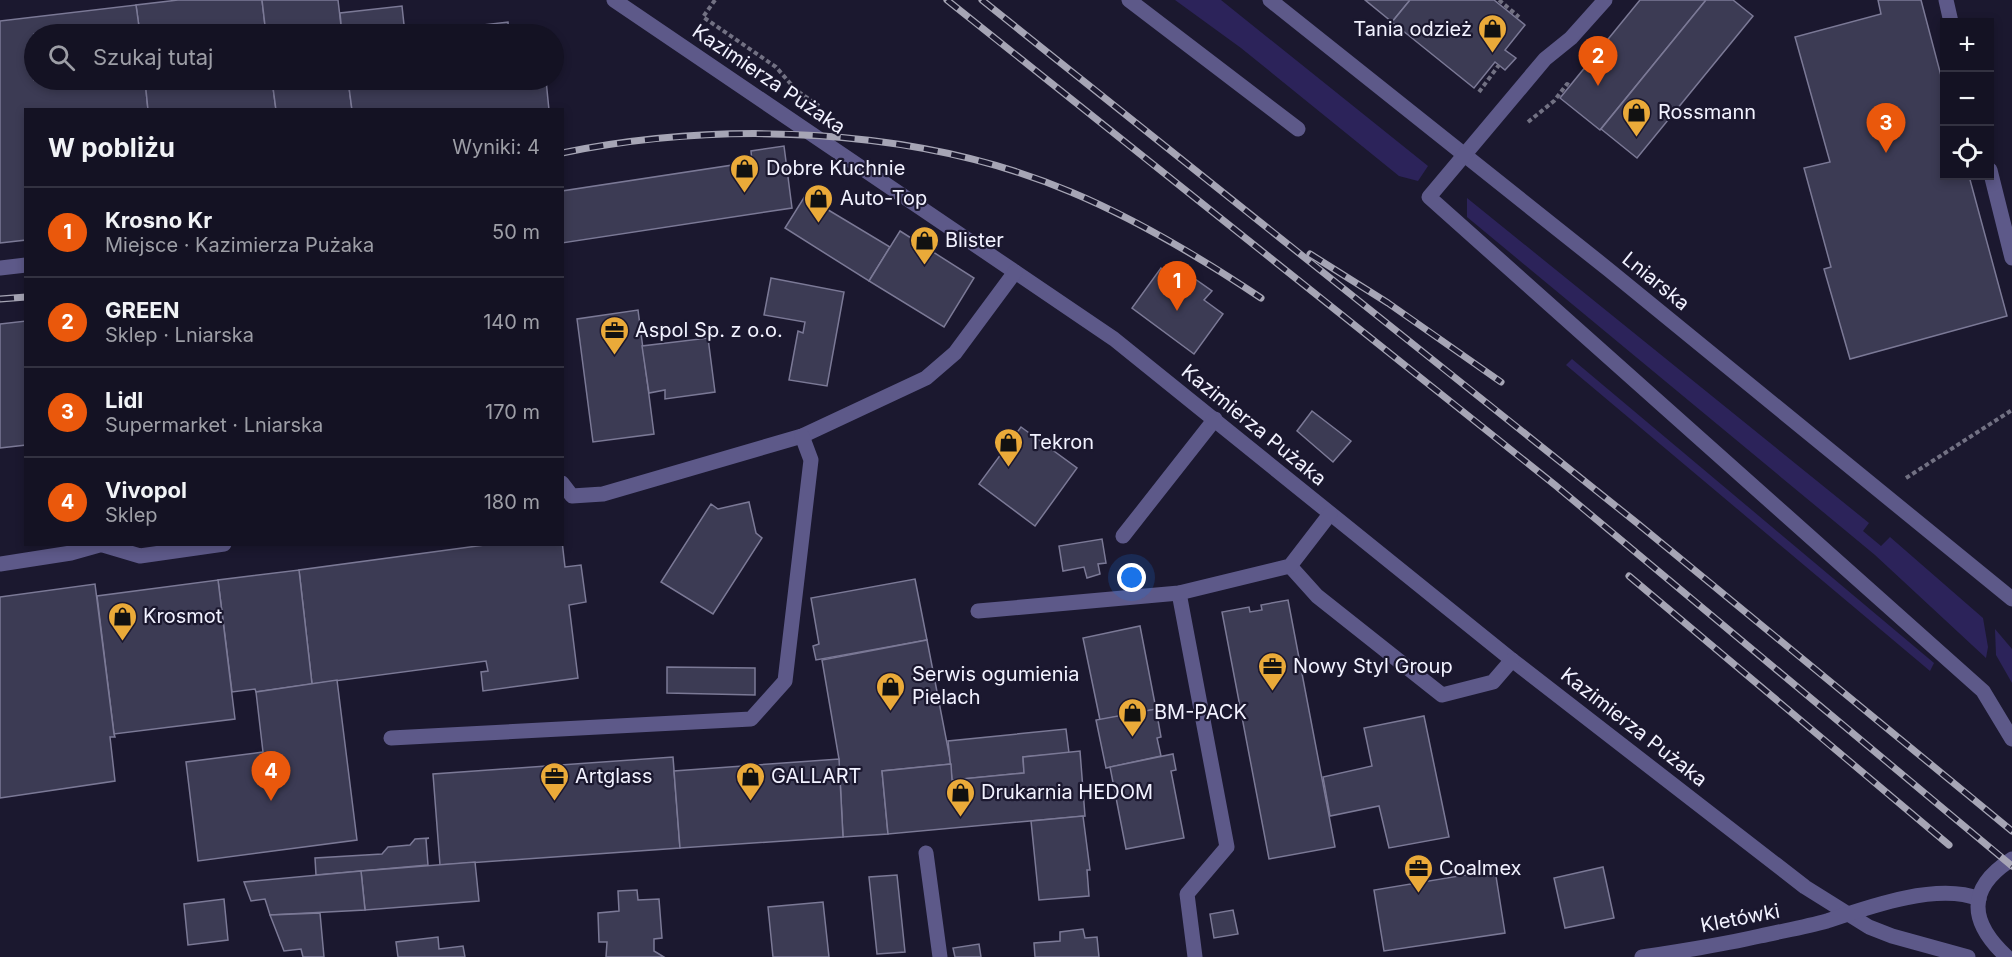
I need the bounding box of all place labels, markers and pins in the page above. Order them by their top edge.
shop icon: Tania odzież [1477,13,1509,55]
place label: Tania odzież [1353,17,1472,41]
pin: 2 [1578,36,1618,86]
shop icon: Rossmann [1621,96,1653,138]
place label: Rossmann [1658,100,1756,124]
pin: 3 [1866,104,1906,153]
shop icon: Dobre Kuchnie [729,152,761,194]
place label: Dobre Kuchnie [766,156,905,180]
shop icon: Auto-Top [803,182,835,224]
place label: Auto-Top [840,186,927,210]
shop icon: Blister [908,224,940,266]
place label: Blister [945,228,1004,252]
pin: 1 [1158,262,1196,311]
office icon: Aspol Sp. z o.o. [598,314,630,356]
place label: Aspol Sp. z o.o. [635,318,783,342]
shop icon: Tekron [992,426,1024,468]
place label: Tekron [1029,430,1094,454]
shop icon: Krosmot [106,600,138,642]
place label: Krosmot [143,604,223,628]
office icon: Nowy Styl Group [1256,650,1288,692]
place label: Nowy Styl Group [1293,654,1453,678]
place label: Serwis ogumienia Pielach [912,662,1080,709]
shop icon: Serwis ogumienia Pielach [875,670,907,712]
shop icon: BM-PACK [1117,696,1149,738]
place label: BM-PACK [1154,700,1247,724]
pin: 4 [252,752,290,801]
office icon: Artglass [538,760,570,802]
shop icon: GALLART [734,760,766,802]
place label: Artglass [575,764,652,788]
place label: GALLART [771,764,861,788]
shop icon: Drukarnia HEDOM [944,776,976,818]
place label: Drukarnia HEDOM [981,780,1153,804]
office icon: Coalmex [1402,852,1434,894]
place label: Coalmex [1439,856,1522,880]

